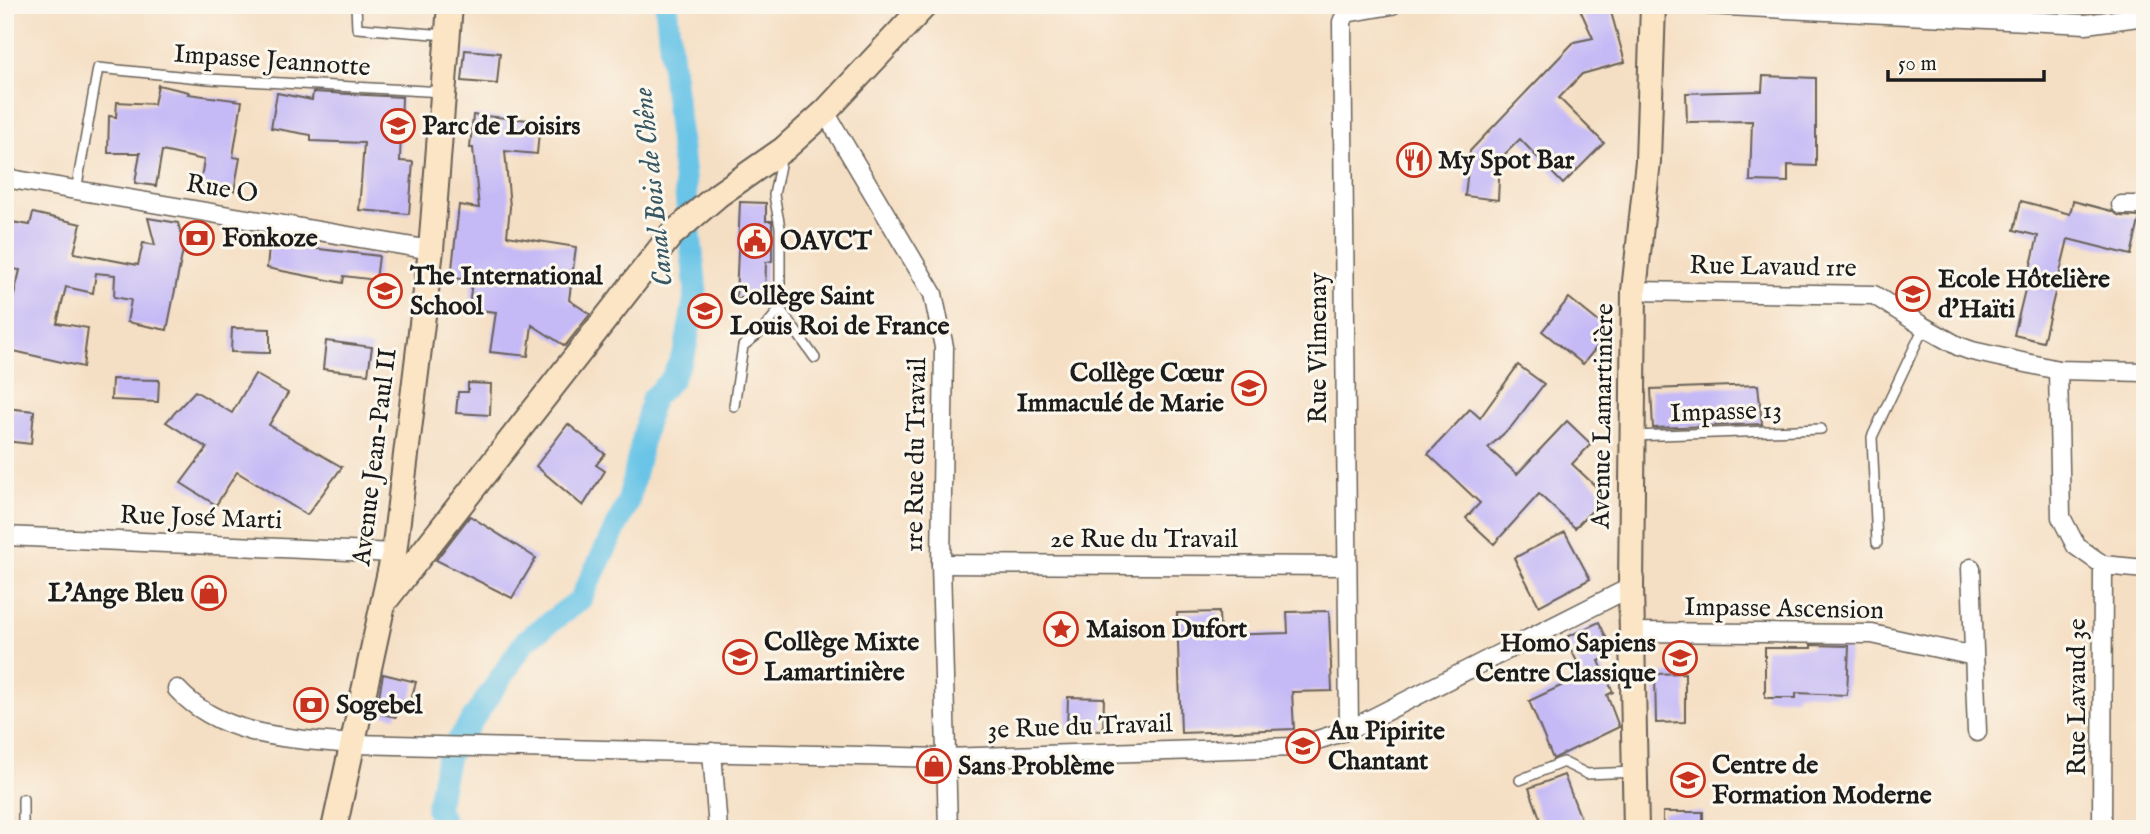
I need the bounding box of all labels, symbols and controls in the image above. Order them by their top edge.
street label: Impasse Jeannotte [173,38,372,84]
scale bar [1888,38,2043,82]
text: 50 m [1898,51,1937,78]
water label: Canal Bois de Chêne [626,85,682,288]
school or university icon: Parc de Loisirs [379,107,417,145]
place label: Parc de Loisirs [422,110,580,143]
restaurant icon: My Spot Bar [1395,141,1433,179]
place label: My Spot Bar [1438,144,1575,177]
street label: Rue O [184,167,260,211]
bank icon: Fonkoze [178,219,216,257]
place label: Fonkoze [222,222,318,255]
public building icon: OAVCT [736,222,774,260]
place label: OAVCT [780,225,873,258]
street label: Rue Lavaud 1re [1689,249,1857,285]
place label: The International School [409,260,604,323]
place label: Ecole Hôtelière d'Haïti [1938,263,2110,326]
school or university icon: The International School [366,272,404,310]
street label: Rue Vilmenay [1302,272,1335,424]
school or university icon: Ecole Hôtelière d'Haïti [1894,275,1932,313]
place label: Collège Saint Louis Roi de France [730,280,950,343]
school or university icon: Collège Saint Louis Roi de France [686,292,724,330]
street label: Avenue Lamartinière [1585,303,1621,530]
street label: Avenue Jean-Paul II [345,346,405,569]
street label: 1re Rue du Travail [898,356,934,553]
place label: Collège Cœur Immaculé de Marie [1017,357,1224,420]
school or university icon: Collège Cœur Immaculé de Marie [1230,369,1268,407]
street label: Impasse 13 [1670,394,1782,430]
street label: Rue José Marti [119,499,283,537]
street label: 2e Rue du Travail [1050,523,1239,556]
shop icon: L’Ange Bleu [190,574,228,612]
place label: L’Ange Bleu [48,577,185,610]
street label: Impasse Ascension [1684,591,1884,627]
place icon: Maison Dufort [1042,610,1080,648]
place label: Maison Dufort [1086,613,1247,646]
street label: Rue Lavaud 3e [2061,618,2094,776]
place label: Collège Mixte Lamartinière [764,626,919,689]
place label: Homo Sapiens Centre Classique [1475,627,1656,690]
school or university icon: Collège Mixte Lamartinière [721,638,759,676]
school or university icon: Homo Sapiens Centre Classique [1661,639,1699,677]
bank icon: Sogebel [292,686,330,724]
place label: Sogebel [336,689,423,722]
street label: 3e Rue du Travail [987,707,1174,747]
place label: Au Pipirite Chantant [1327,715,1445,778]
school or university icon: Au Pipirite Chantant [1284,727,1322,765]
shop icon: Sans Problème [915,747,953,785]
place label: Centre de Formation Moderne [1712,749,1932,812]
place label: Sans Problème [958,750,1115,783]
school or university icon: Centre de Formation Moderne [1669,761,1707,799]

